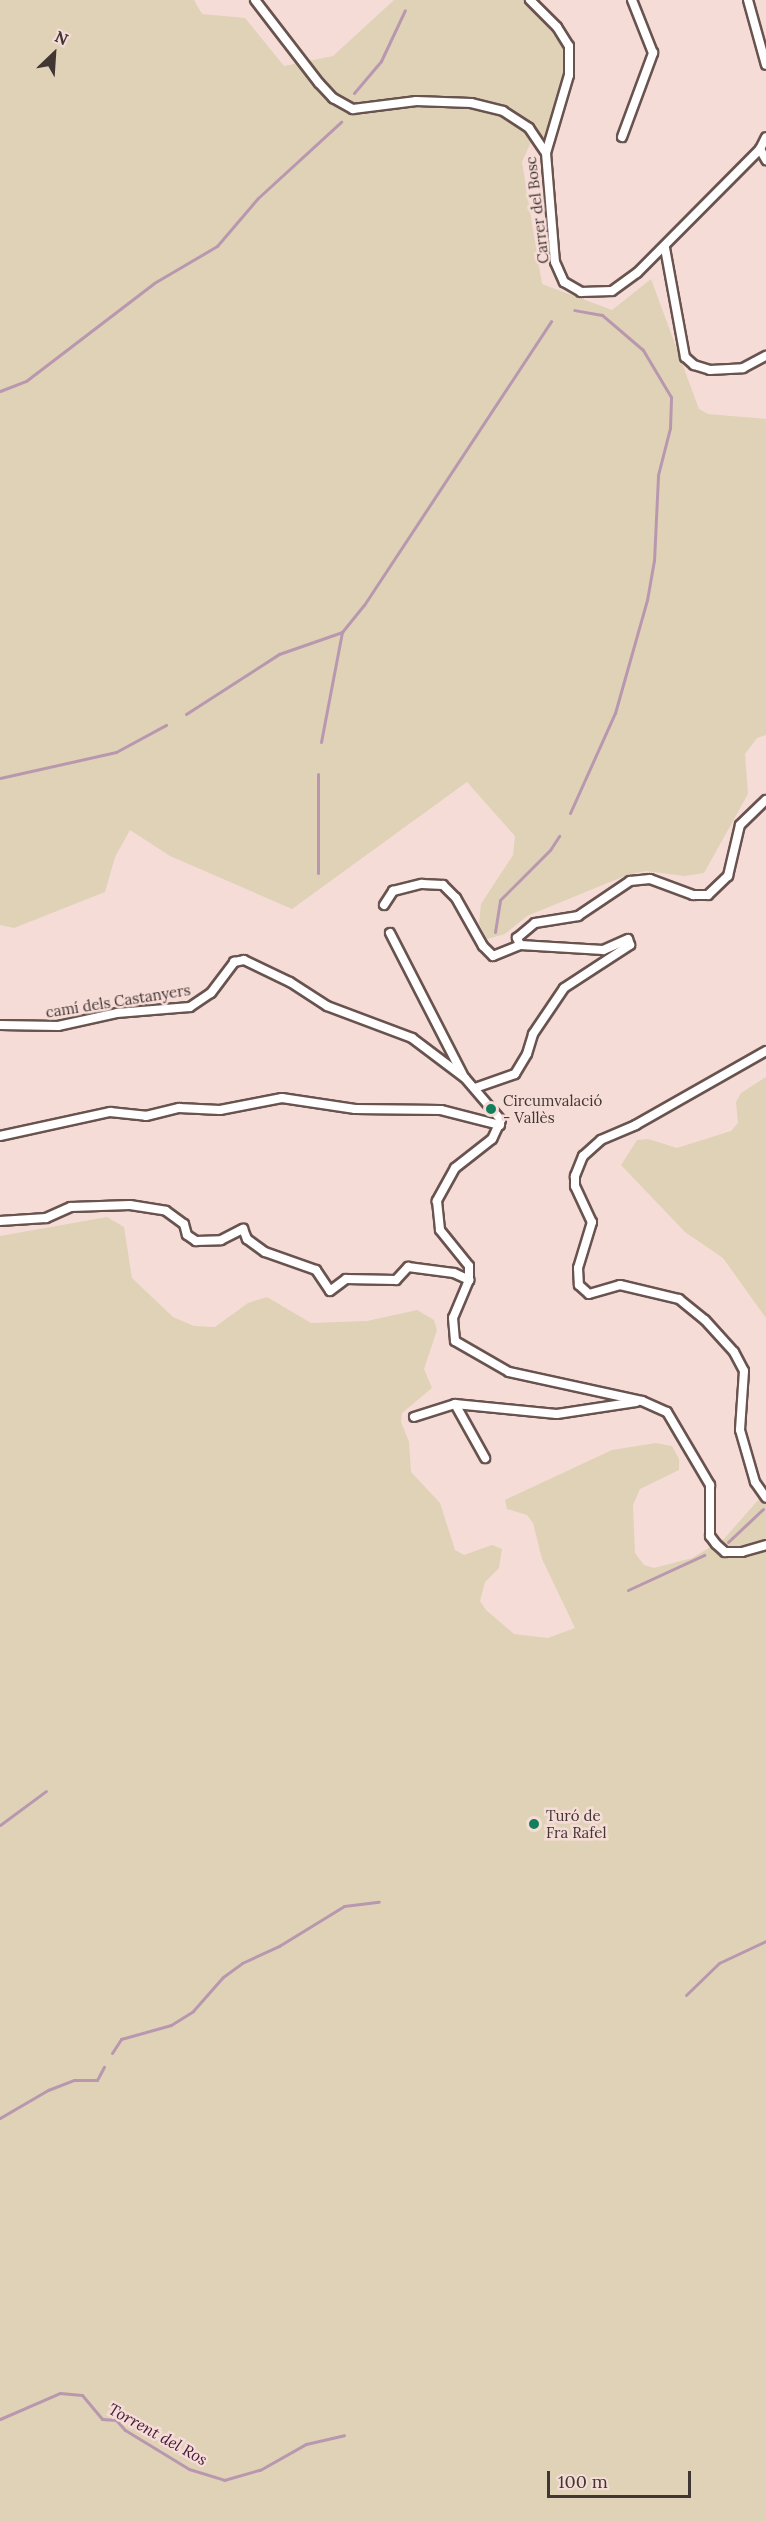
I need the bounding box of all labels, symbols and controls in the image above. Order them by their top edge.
north arrow [24,24,84,84]
text: N [52,26,71,49]
street label: Carrer del Bosc [521,155,553,265]
street label: camí dels Castanyers [44,981,192,1021]
place label: Circumvalació - Vallès [503,1091,602,1126]
marker: Circumvalació - Vallès [484,1102,498,1116]
place label: Turó de Fra Rafel [546,1806,607,1841]
marker: Turó de Fra Rafel [527,1817,541,1831]
water label: Torrent del Ros [105,2399,211,2469]
scale bar [550,2459,694,2497]
text: 100 m [558,2470,608,2493]

